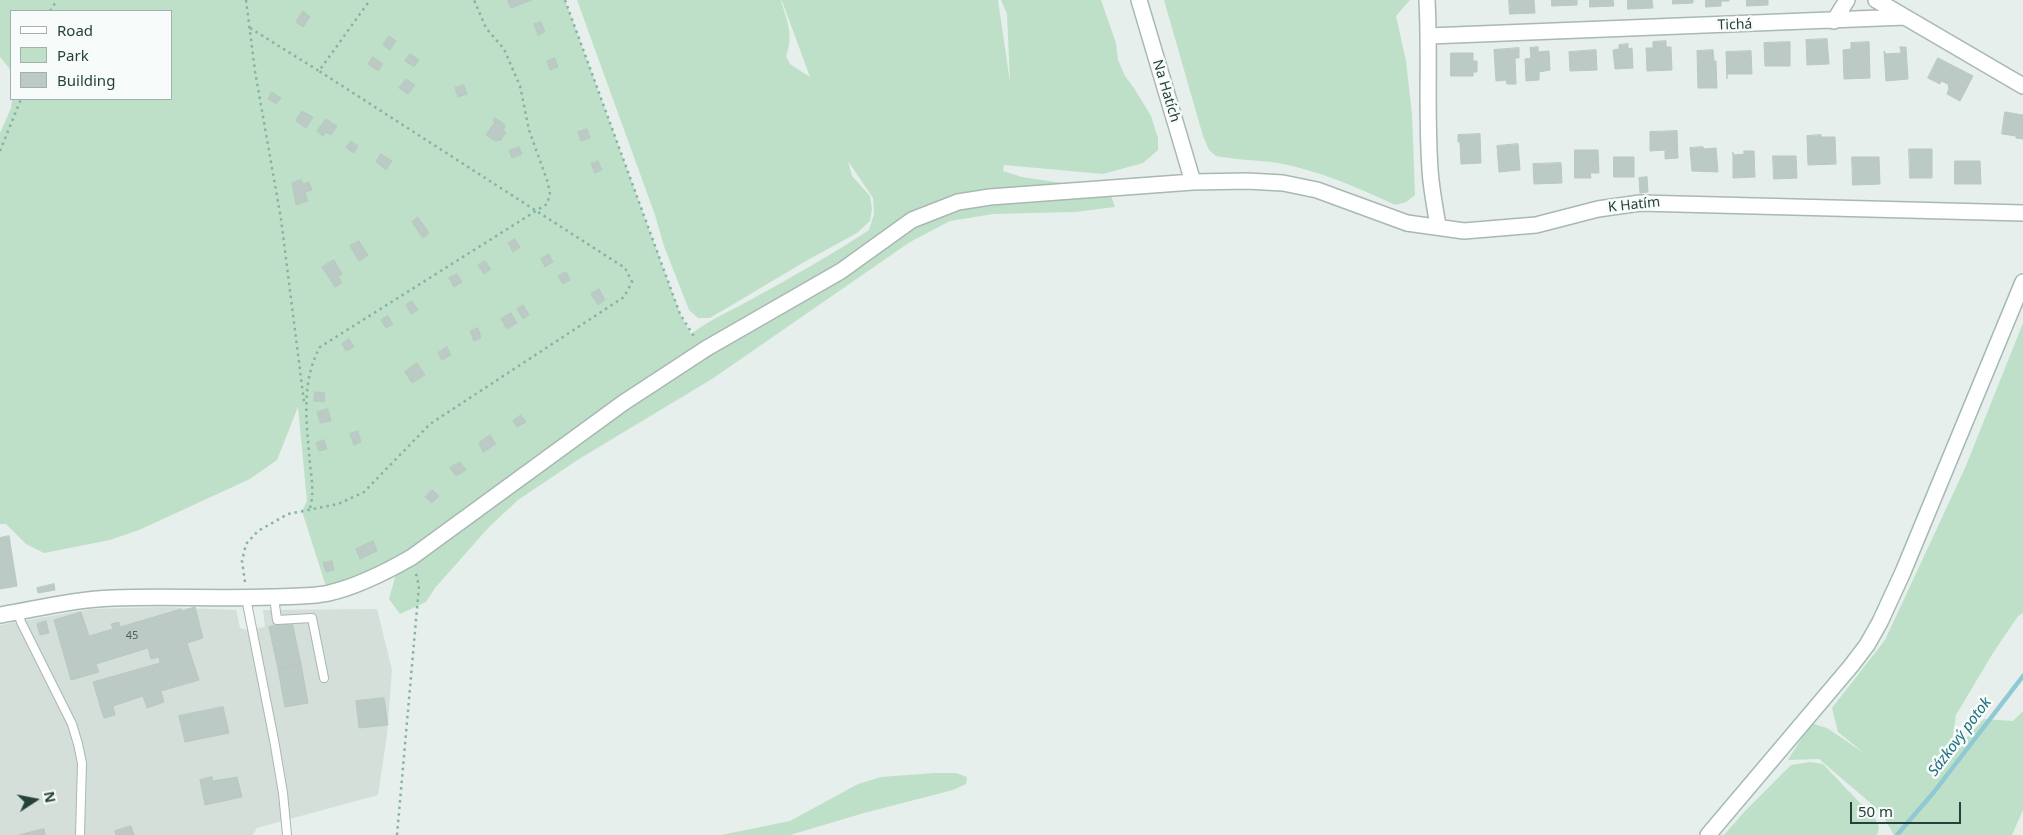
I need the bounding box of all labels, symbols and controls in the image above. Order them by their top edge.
legend [10,10,172,100]
street label: Tichá [1717,16,1753,34]
text: Road [57,20,93,40]
text: Park [57,45,89,65]
street label: Na Hatích [1149,58,1183,124]
text: Building [57,70,115,90]
street label: K Hatím [1607,194,1661,216]
house number: 45 [126,629,138,643]
water label: Sázkový potok [1925,694,1995,780]
north arrow [10,775,60,825]
text: N [40,790,61,804]
scale bar [1853,792,1964,824]
text: 50 m [1858,801,1893,821]

